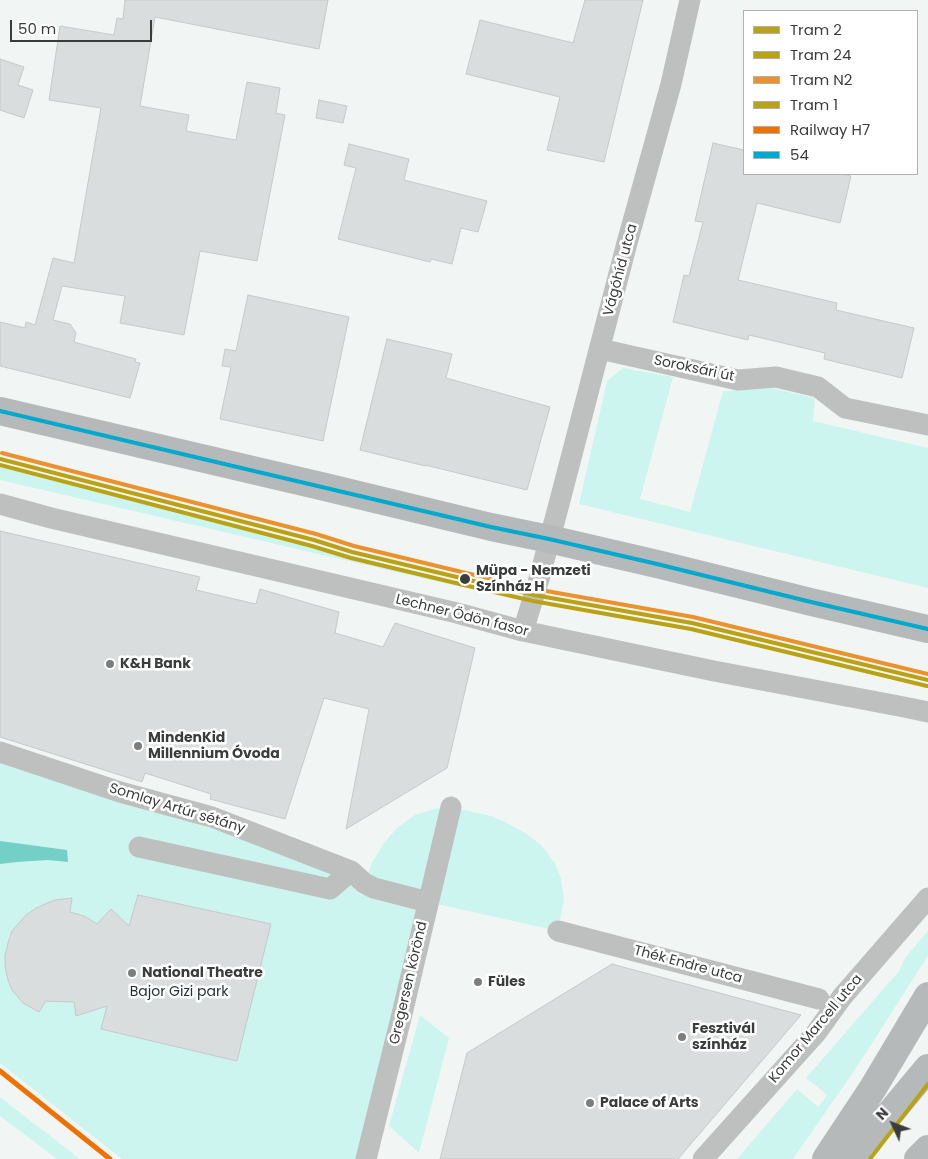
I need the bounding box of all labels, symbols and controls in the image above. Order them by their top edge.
scale bar [12,10,155,42]
legend [743,10,918,175]
text: 50 m [18,18,56,39]
text: Tram 2 [790,19,842,40]
text: Tram 24 [790,44,851,65]
text: Tram N2 [790,69,852,90]
text: Tram 1 [790,94,838,115]
text: Railway H7 [790,119,870,140]
text: 54 [790,144,809,165]
street label: Vágóhíd utca [601,222,641,318]
street label: Soroksári út [652,352,736,386]
place label: Müpa - Nemzeti Színház H [476,563,591,596]
marker: Müpa - Nemzeti Színház H [458,572,472,586]
street label: Lechner Ödön fasor [394,591,530,641]
place label: K&H Bank [120,656,191,672]
marker: K&H Bank [104,658,116,670]
place label: MindenKid Millennium Óvoda [148,730,280,762]
marker: MindenKid Millennium Óvoda [132,740,144,752]
street label: Somlay Artúr sétány [107,780,247,838]
street label: Gregersen körönd [387,920,431,1046]
street label: Thék Endre utca [632,942,744,988]
place label: National Theatre [142,965,263,981]
marker: National Theatre [126,967,138,979]
street label: Komor Marcell utca [766,971,866,1087]
place label: Füles [488,974,526,990]
marker: Füles [472,976,484,988]
park label: Bajor Gizi park [130,984,228,1000]
place label: Fesztivál színház [692,1021,755,1054]
marker: Fesztivál színház [676,1031,688,1043]
place label: Palace of Arts [600,1095,699,1111]
marker: Palace of Arts [584,1097,596,1109]
north arrow [868,1099,918,1149]
text: N [871,1103,893,1124]

